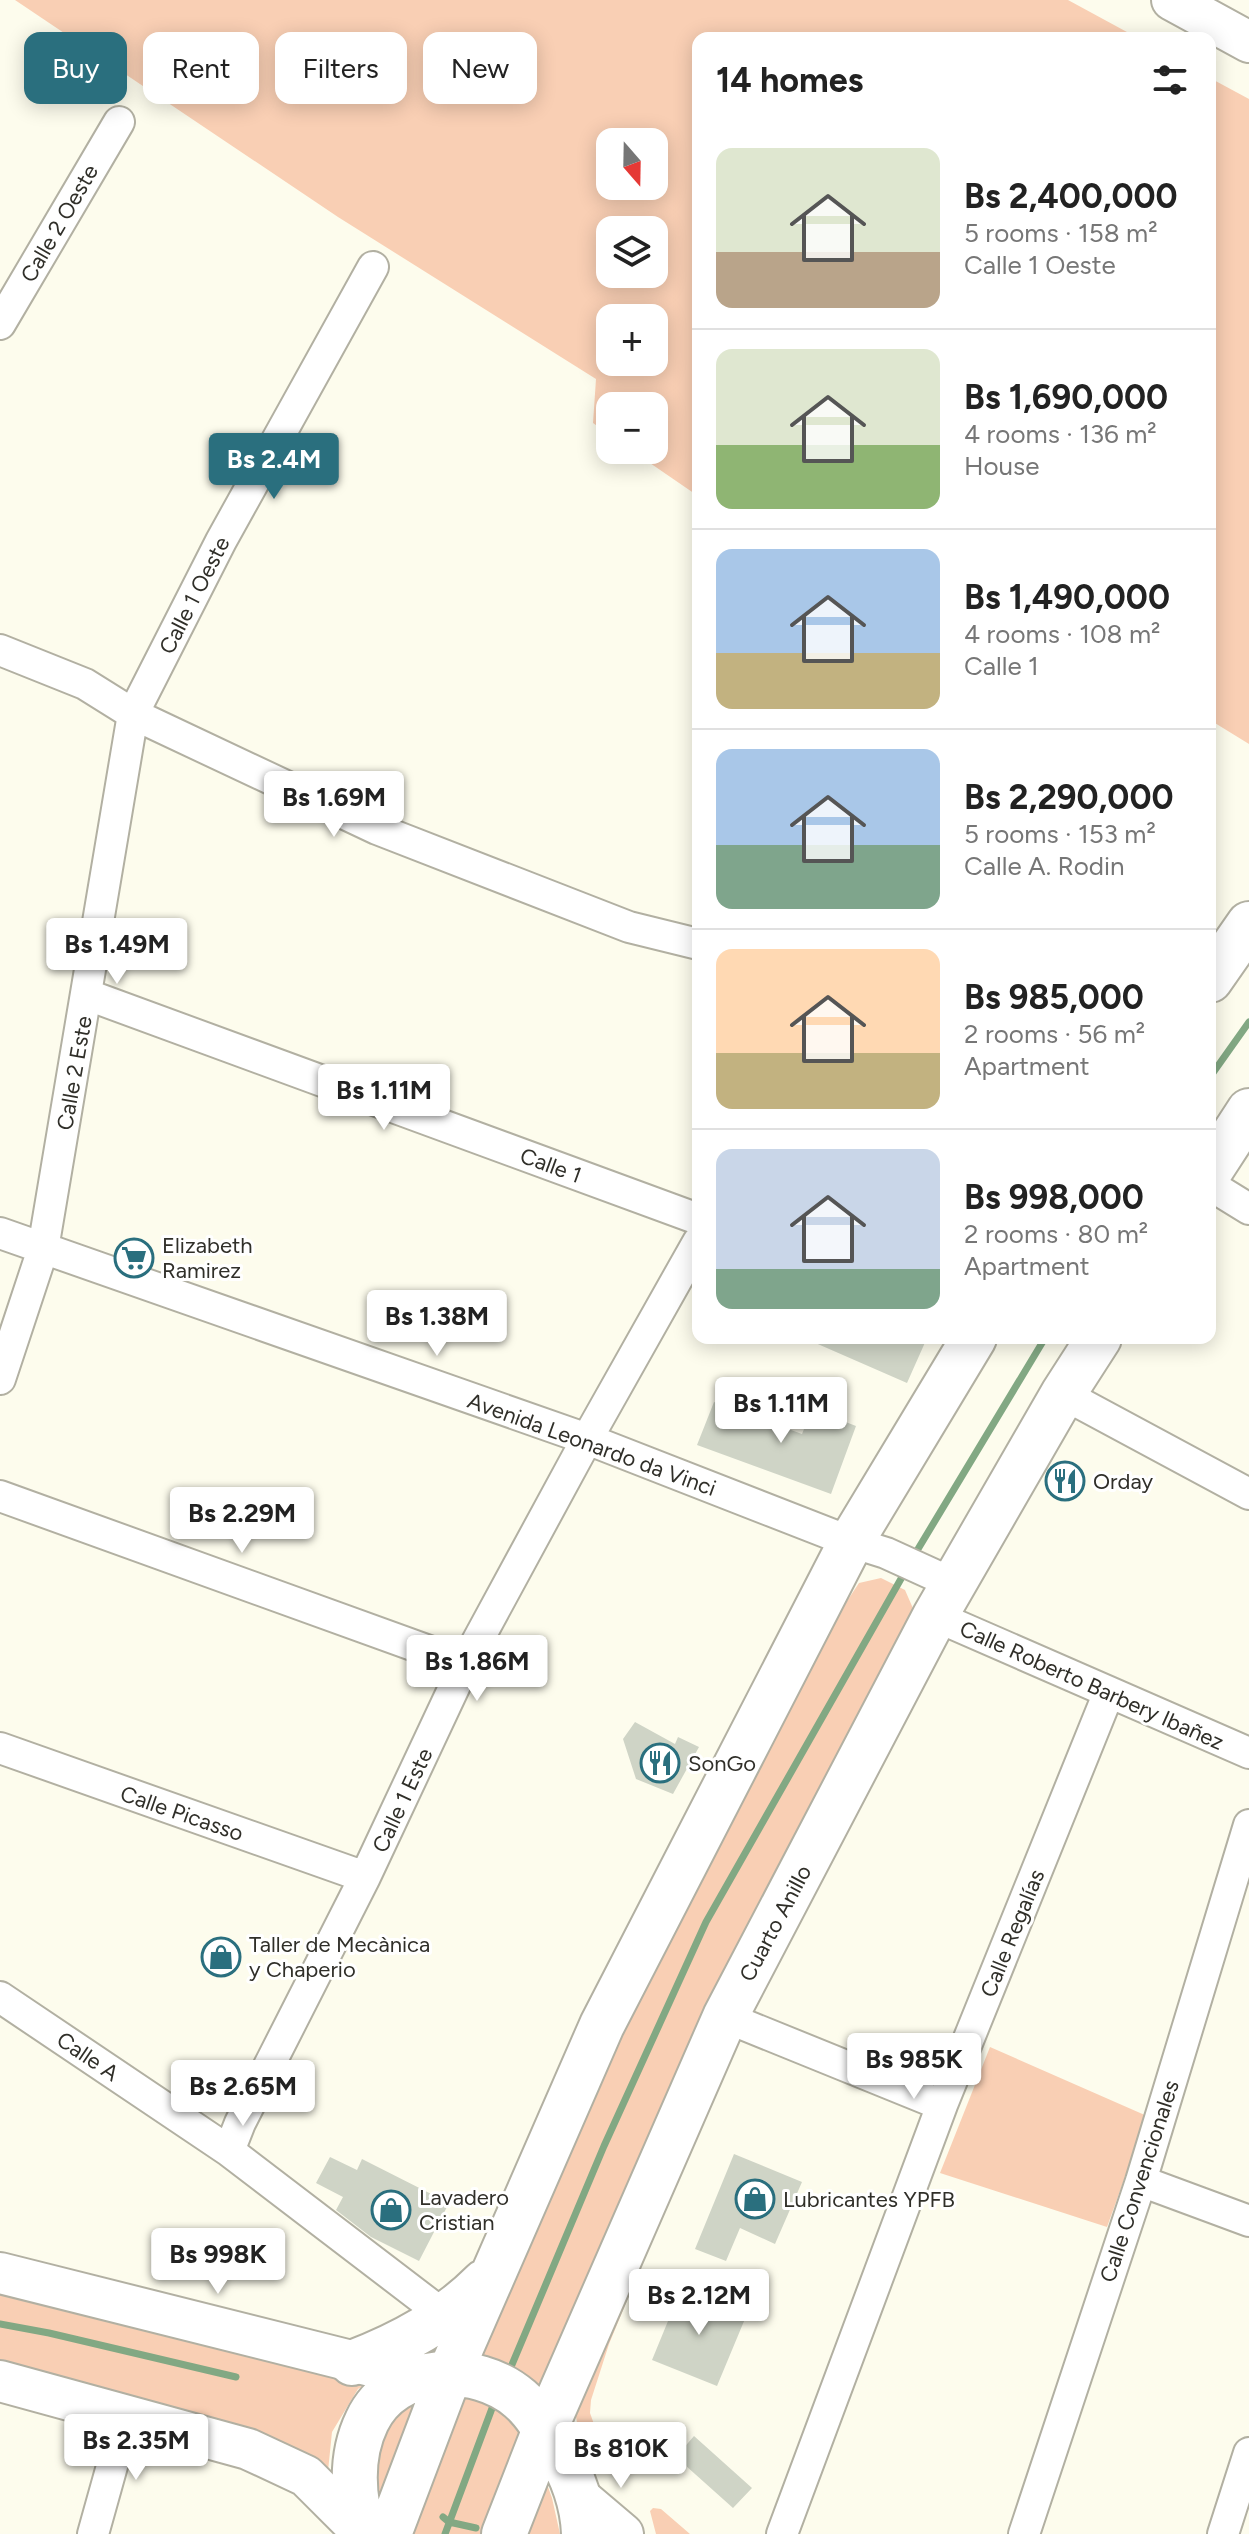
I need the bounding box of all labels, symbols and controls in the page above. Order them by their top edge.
chip: Buy [24,32,127,104]
chip: Rent [143,32,259,104]
chip: Filters [275,32,407,104]
chip: New [423,32,537,104]
icon: filters [1148,58,1192,102]
text: 14 homes [716,60,863,101]
north arrow [596,128,668,200]
map controls [596,128,668,464]
street label: Calle 2 Oeste [15,160,104,287]
text: Bs 2,400,000 [964,176,1178,217]
icon: home [780,180,876,276]
button: layers [596,216,668,288]
text: 5 rooms · 158 m² [964,217,1158,249]
text: Calle 1 Oeste [964,249,1116,281]
button: + [596,304,668,376]
text: Bs 1,690,000 [964,377,1168,418]
icon: home [780,381,876,477]
button: − [596,392,668,464]
text: 4 rooms · 136 m² [964,418,1157,450]
pin: Bs 2.4M [200,433,348,501]
text: Bs 2.4M [227,443,321,475]
text: House [964,450,1039,482]
street label: Calle 1 Oeste [153,532,236,659]
text: Bs 1,490,000 [964,577,1170,618]
icon: home [780,581,876,677]
text: 4 rooms · 108 m² [964,618,1161,650]
text: Calle 1 [964,650,1039,682]
pin: Bs 1.69M [251,771,417,839]
text: Bs 2,290,000 [964,777,1173,818]
text: Bs 1.69M [282,781,386,813]
icon: home [780,781,876,877]
text: 5 rooms · 153 m² [964,818,1156,850]
text: Calle A. Rodin [964,850,1125,882]
pin: Bs 1.49M [34,918,200,986]
text: Bs 1.49M [64,928,170,960]
text: Bs 985,000 [964,977,1144,1018]
icon: home [780,981,876,1077]
street label: Calle 2 Este [51,1014,98,1132]
text: 2 rooms · 56 m² [964,1018,1145,1050]
text: Apartment [964,1050,1090,1082]
pin: Bs 1.11M [301,1064,467,1132]
text: Bs 1.11M [336,1074,432,1106]
street label: Calle 1 [516,1142,585,1189]
text: Bs 998,000 [964,1177,1144,1218]
icon: home [780,1181,876,1277]
text: 2 rooms · 80 m² [964,1218,1148,1250]
place label: Elizabeth Ramirez [162,1232,253,1284]
supermarket icon: Elizabeth Ramirez [113,1237,155,1279]
text: Apartment [964,1250,1090,1282]
pin: Bs 1.38M [354,1290,520,1358]
text: Bs 1.38M [385,1300,489,1332]
pin: Bs 1.11M [698,1377,864,1445]
street label: Avenida Leonardo da Vinci [464,1387,720,1502]
text: Bs 1.11M [733,1387,829,1419]
restaurant icon: Orday [1044,1460,1086,1502]
place label: Orday [1093,1468,1153,1495]
pin: Bs 2.29M [159,1487,325,1555]
text: Bs 2.29M [188,1497,296,1529]
street label: Calle Roberto Barbery Ibañez [956,1615,1228,1756]
pin: Bs 1.86M [394,1635,560,1703]
text: Bs 1.86M [425,1645,529,1677]
restaurant icon: SonGo [639,1742,681,1784]
street label: Calle 1 Este [366,1744,438,1857]
place label: SonGo [688,1750,756,1777]
street label: Calle Picasso [117,1780,247,1847]
street label: Cuarto Anillo [733,1860,817,1986]
street label: Calle Regalías [975,1865,1050,2001]
place label: Taller de Mecànica y Chaperio [249,1931,430,1983]
shop icon: Taller de Mecànica y Chaperio [200,1936,242,1978]
street label: Calle A [52,2026,124,2087]
pin: Bs 985K [840,2033,988,2101]
text: Bs 985K [865,2043,963,2075]
pin: Bs 2.65M [160,2060,326,2128]
text: Bs 2.65M [189,2070,297,2102]
street label: Calle Convencionales [1094,2077,1185,2286]
shop icon: Lubricantes YPFB [734,2178,776,2220]
place label: Lavadero Cristian [419,2184,509,2236]
place label: Lubricantes YPFB [783,2186,955,2213]
shop icon: Lavadero Cristian [370,2189,412,2231]
pin: Bs 998K [144,2228,292,2296]
text: Bs 998K [169,2238,267,2270]
pin: Bs 2.12M [616,2269,782,2337]
text: Bs 2.12M [647,2279,751,2311]
pin: Bs 2.35M [53,2414,219,2482]
pin: Bs 810K [547,2422,695,2490]
text: Bs 2.35M [82,2424,190,2456]
text: Bs 810K [573,2432,669,2464]

